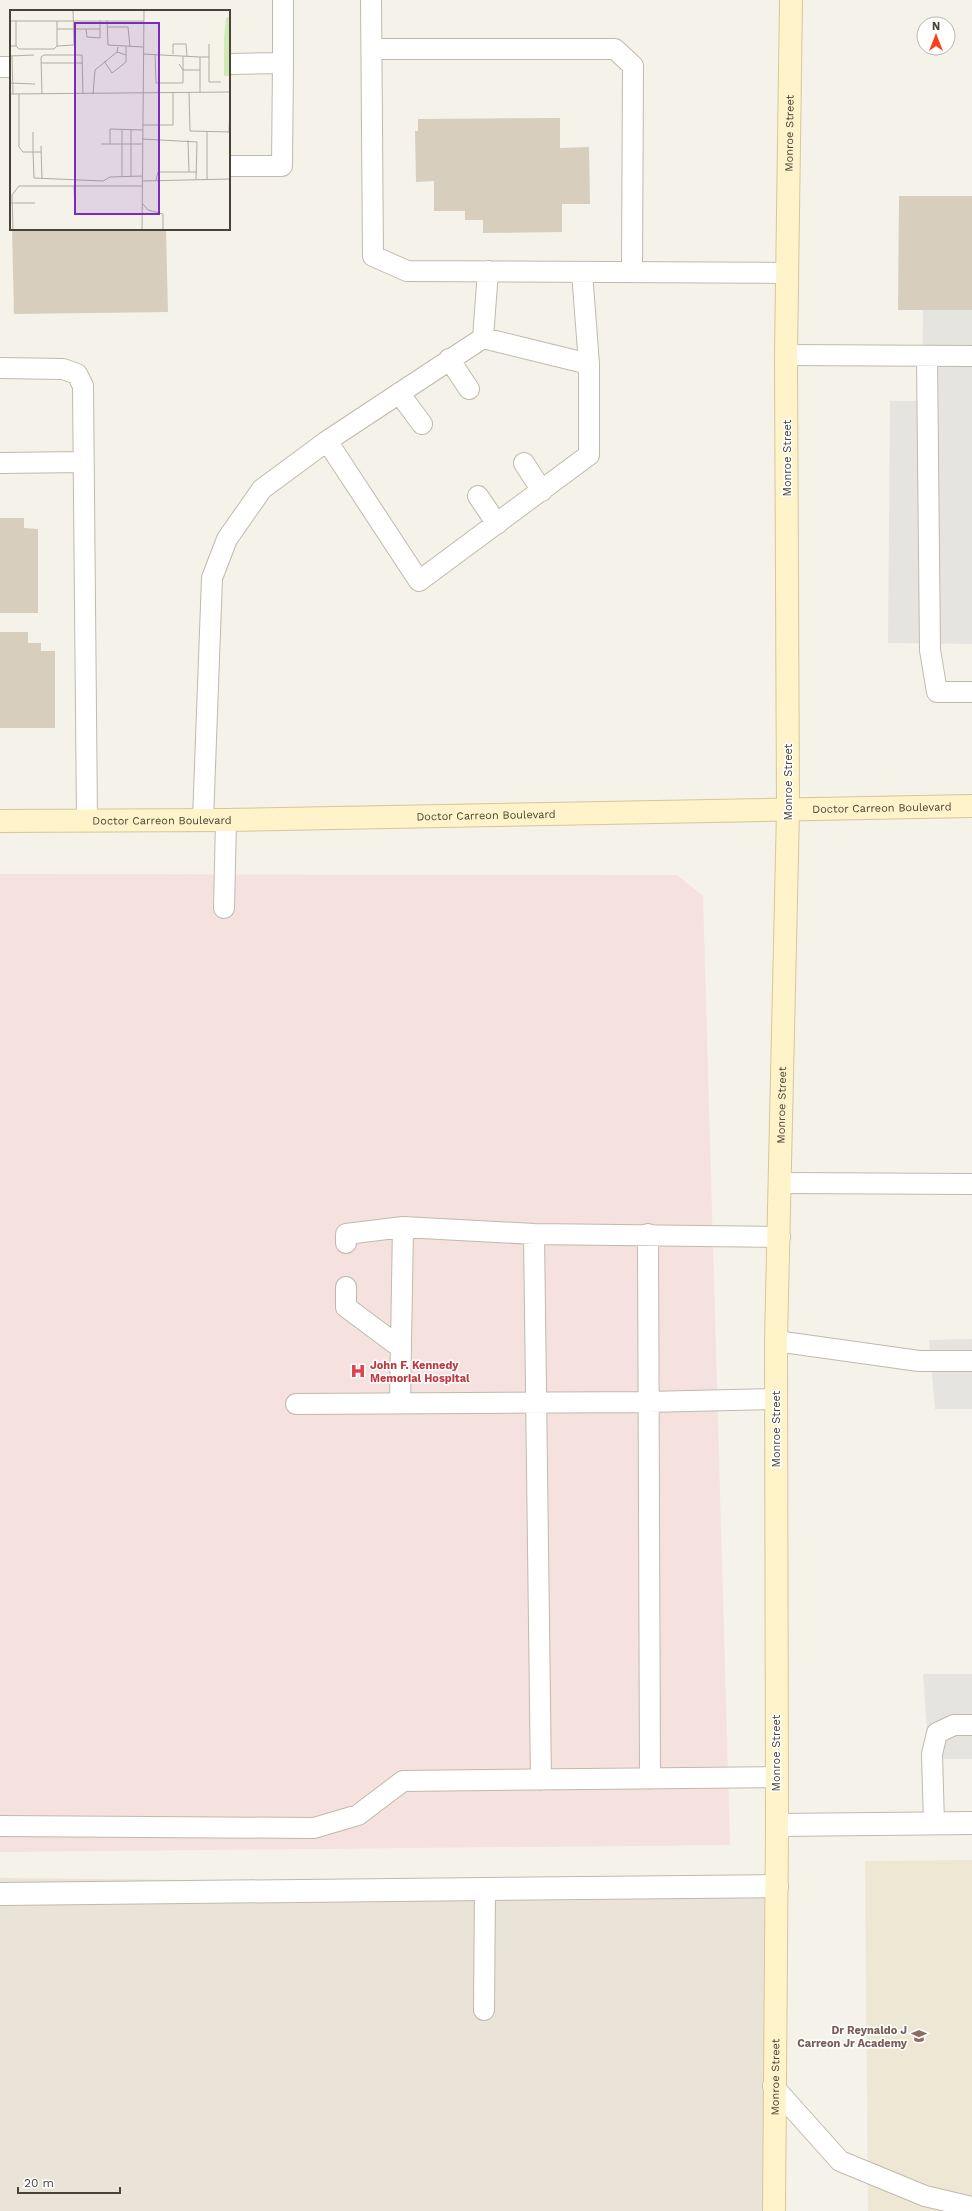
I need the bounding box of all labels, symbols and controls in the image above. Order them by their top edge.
inset map [10,10,230,230]
north arrow [916,16,956,56]
text: N [932,20,940,33]
street label: Monroe Street [782,94,796,172]
street label: Monroe Street [781,419,794,496]
street label: Monroe Street [782,743,795,820]
street label: Doctor Carreon Boulevard [812,800,952,815]
street label: Doctor Carreon Boulevard [416,807,556,823]
street label: Doctor Carreon Boulevard [92,813,232,827]
street label: Monroe Street [774,1066,789,1144]
place label: John F. Kennedy Memorial Hospital [370,1359,470,1385]
hospital icon: John F. Kennedy Memorial Hospital [349,1362,367,1380]
street label: Monroe Street [770,1390,783,1467]
street label: Monroe Street [770,1714,783,1791]
place label: Dr Reynaldo J Carreon Jr Academy [797,2024,908,2050]
school or university icon: Dr Reynaldo J Carreon Jr Academy [910,2027,928,2045]
street label: Monroe Street [768,2038,782,2116]
scale bar [18,2169,120,2195]
text: 20 m [24,2176,54,2190]

